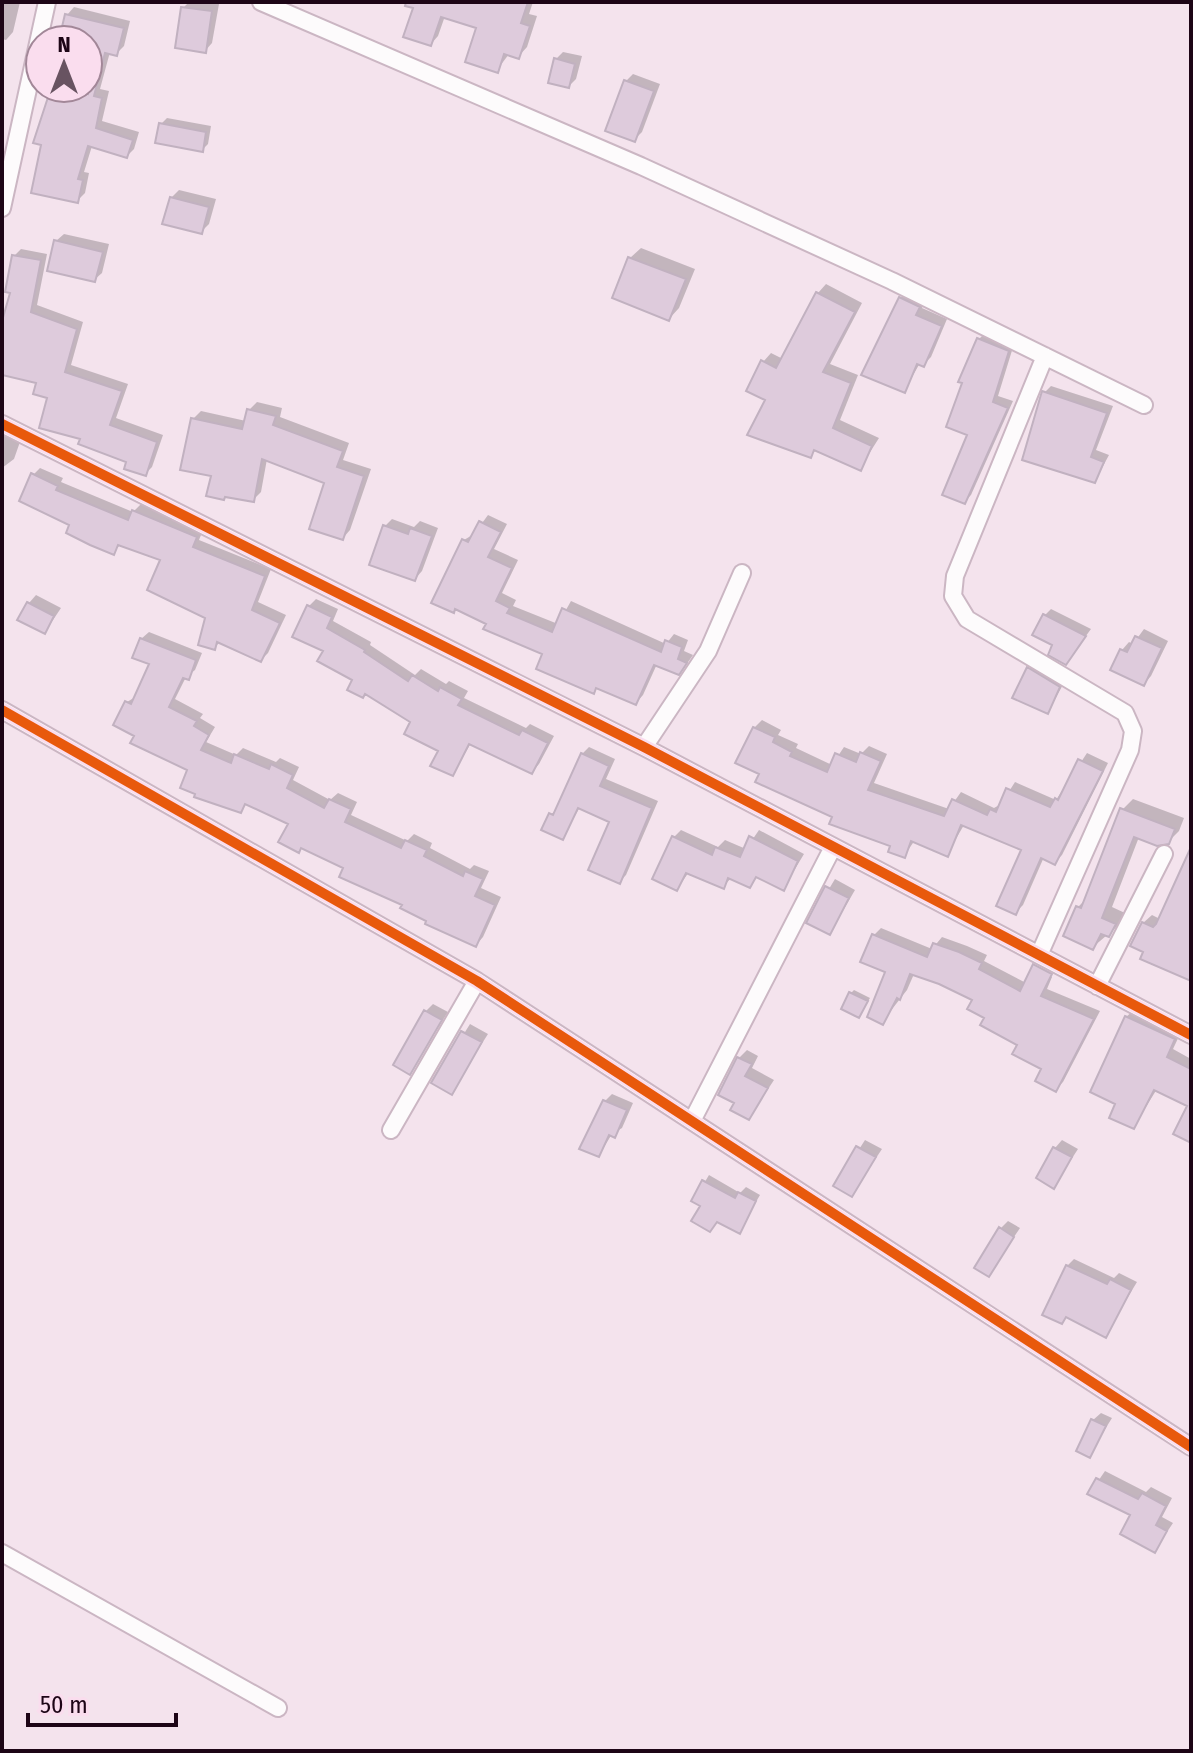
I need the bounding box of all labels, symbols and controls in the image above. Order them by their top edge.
north arrow [24,24,104,104]
text: N [57,31,71,58]
scale bar [28,1677,176,1727]
text: 50 m [40,1691,88,1719]

